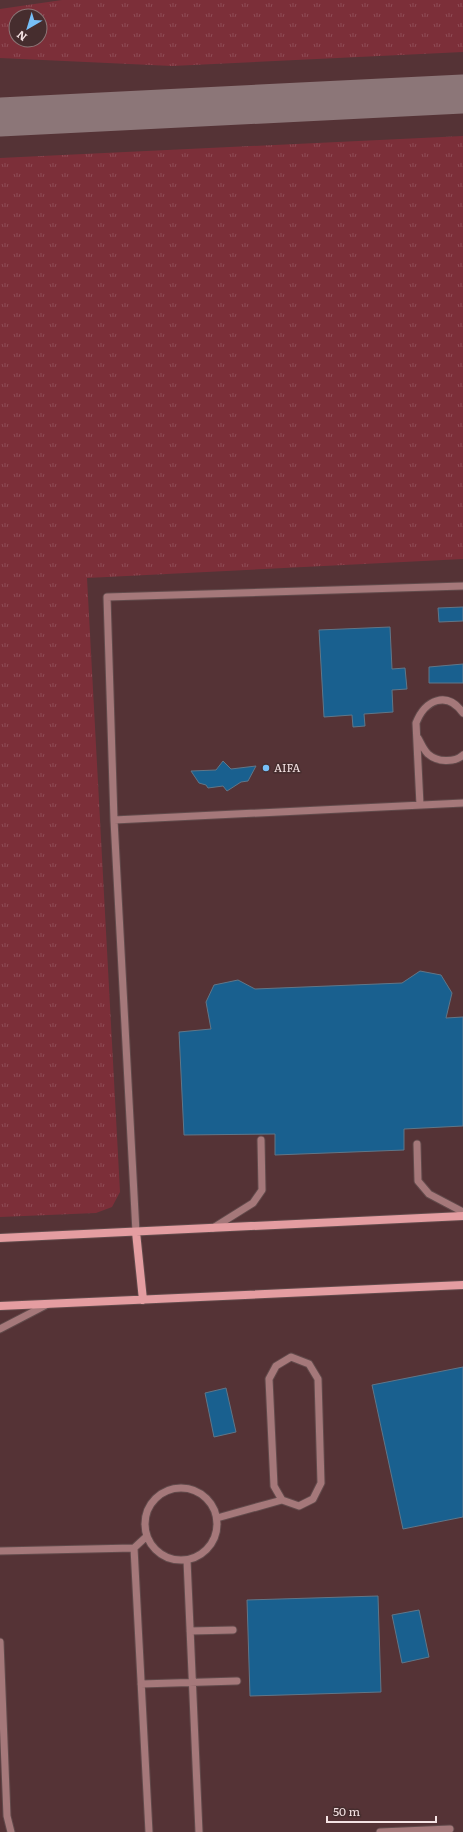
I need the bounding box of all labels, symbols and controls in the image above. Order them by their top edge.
north arrow [8,8,48,48]
text: N [13,28,30,46]
place label: AIFA [274,759,300,775]
marker: AIFA [261,763,271,773]
scale bar [327,1798,436,1824]
text: 50 m [333,1802,360,1820]

